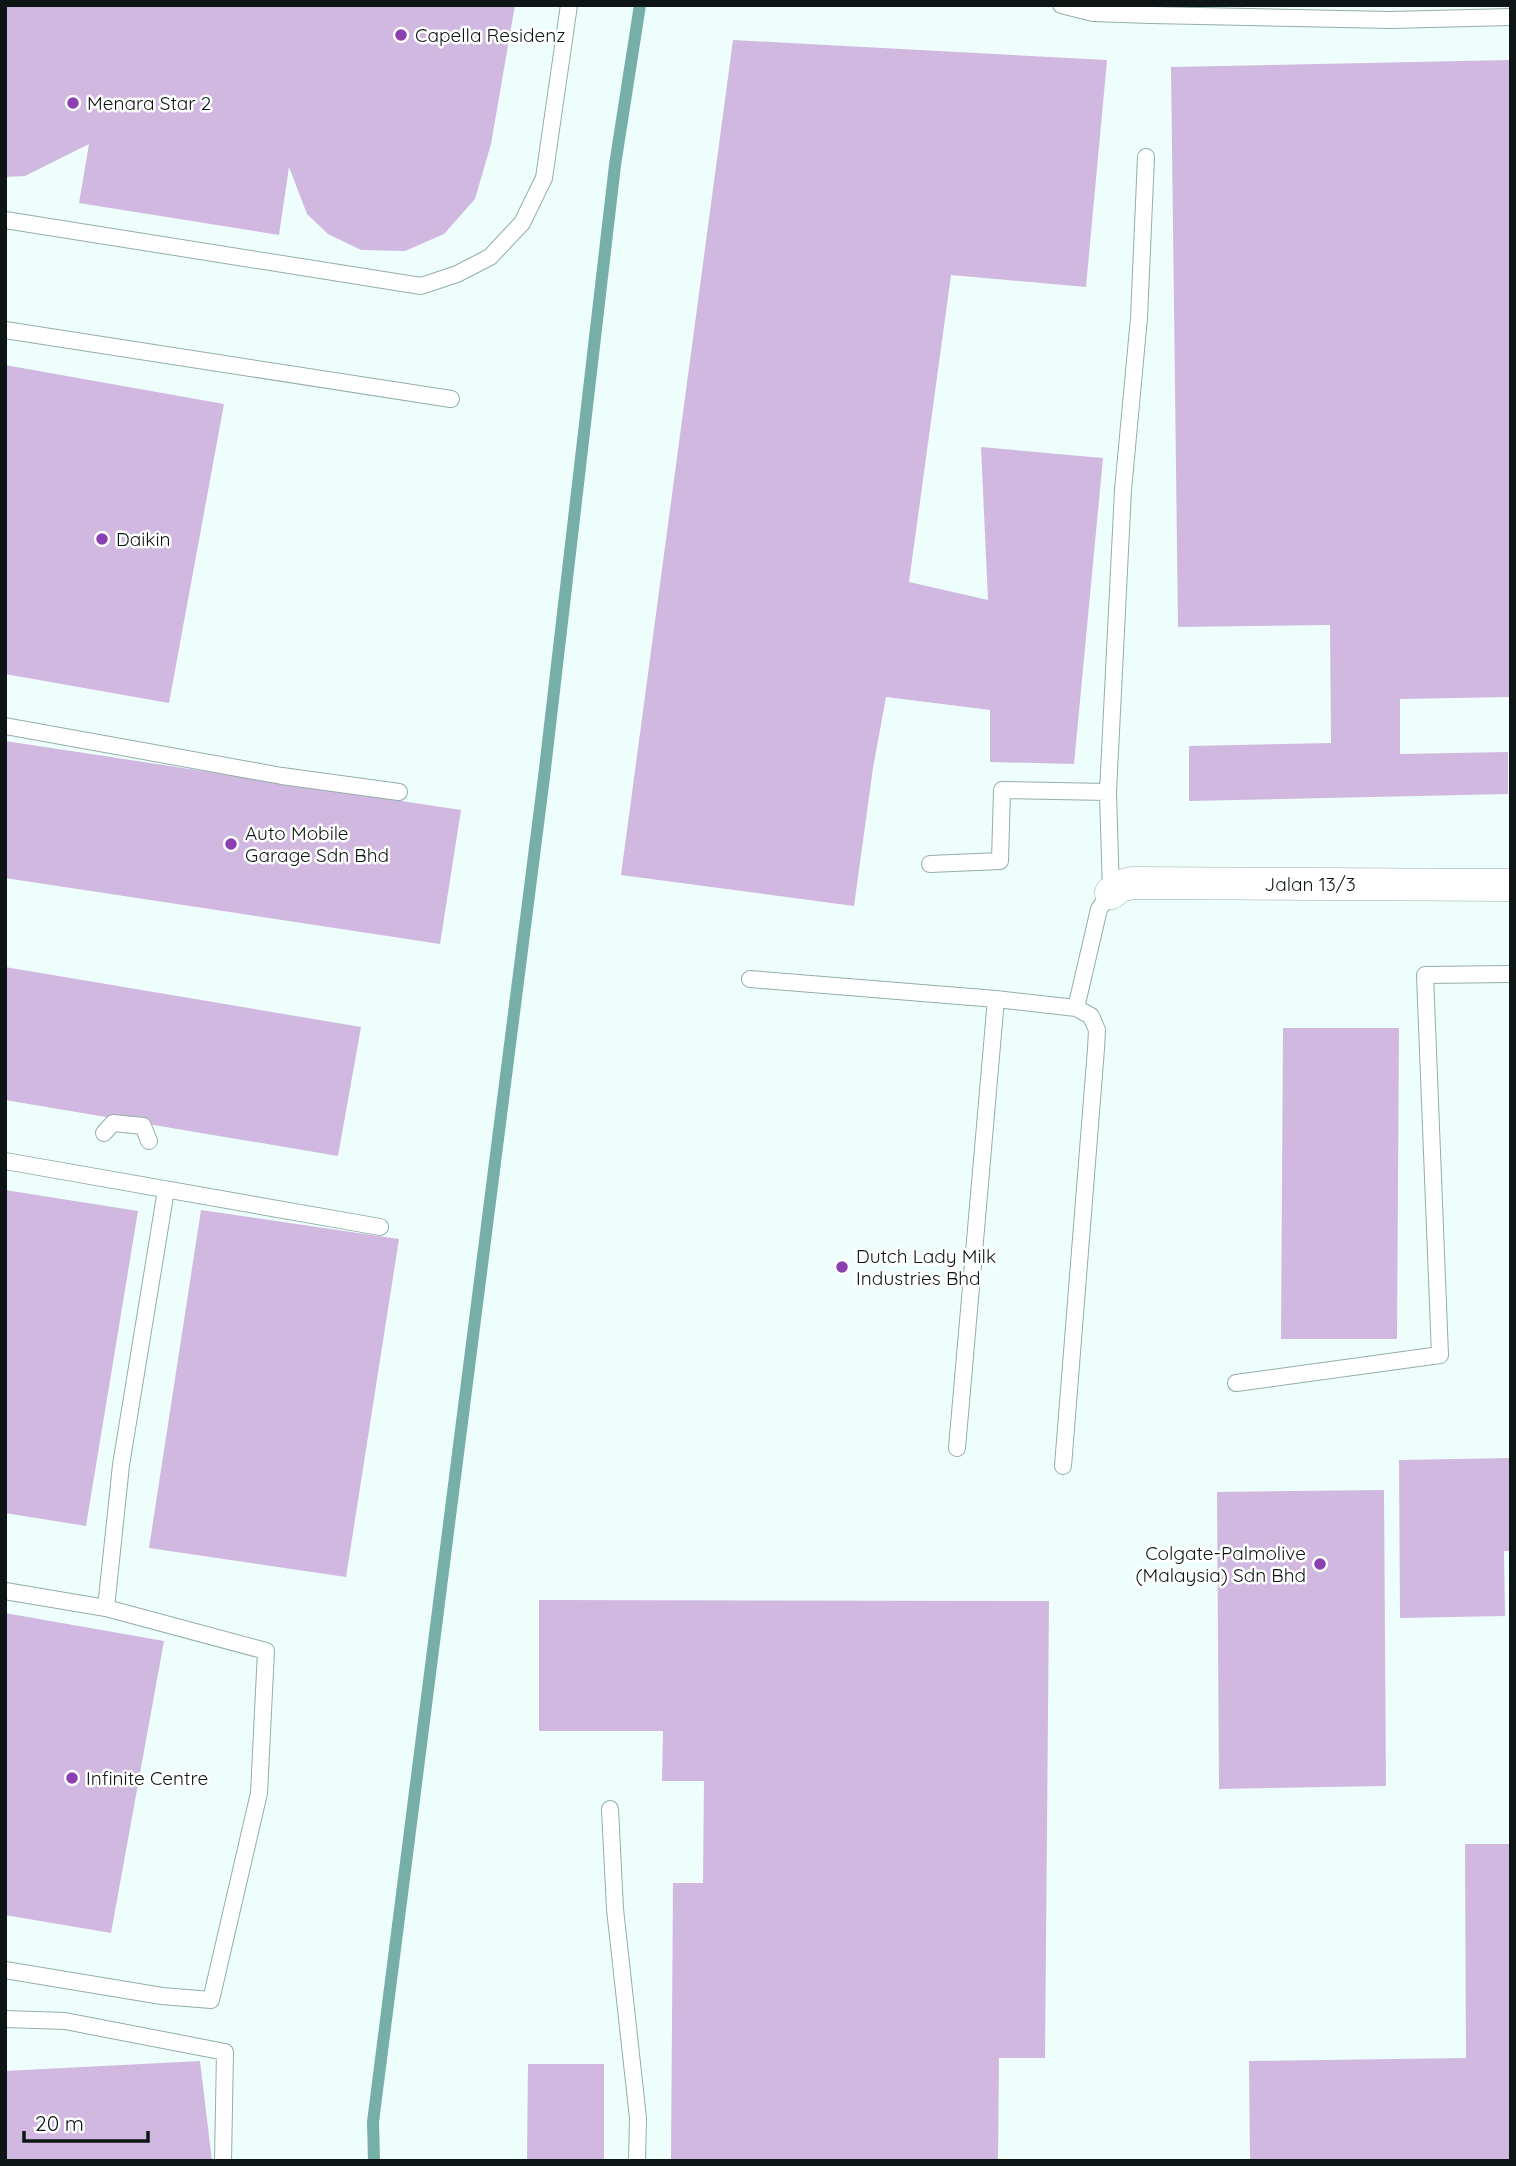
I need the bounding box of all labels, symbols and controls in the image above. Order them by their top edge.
place label: Capella Residenz [415,23,565,47]
marker: Capella Residenz [393,27,409,43]
place label: Menara Star 2 [87,91,211,115]
marker: Menara Star 2 [65,95,81,111]
place label: Daikin [116,527,170,551]
marker: Daikin [94,531,110,547]
place label: Auto Mobile Garage Sdn Bhd [245,821,389,867]
marker: Auto Mobile Garage Sdn Bhd [223,836,239,852]
street label: Jalan 13/3 [1264,872,1356,896]
place label: Dutch Lady Milk Industries Bhd [856,1244,996,1290]
marker: Dutch Lady Milk Industries Bhd [834,1259,850,1275]
place label: Colgate-Palmolive (Malaysia) Sdn Bhd [1135,1541,1306,1587]
marker: Colgate-Palmolive (Malaysia) Sdn Bhd [1312,1556,1328,1572]
place label: Infinite Centre [86,1766,208,1790]
marker: Infinite Centre [64,1770,80,1786]
scale bar [24,2100,149,2144]
text: 20 m [35,2110,84,2136]

